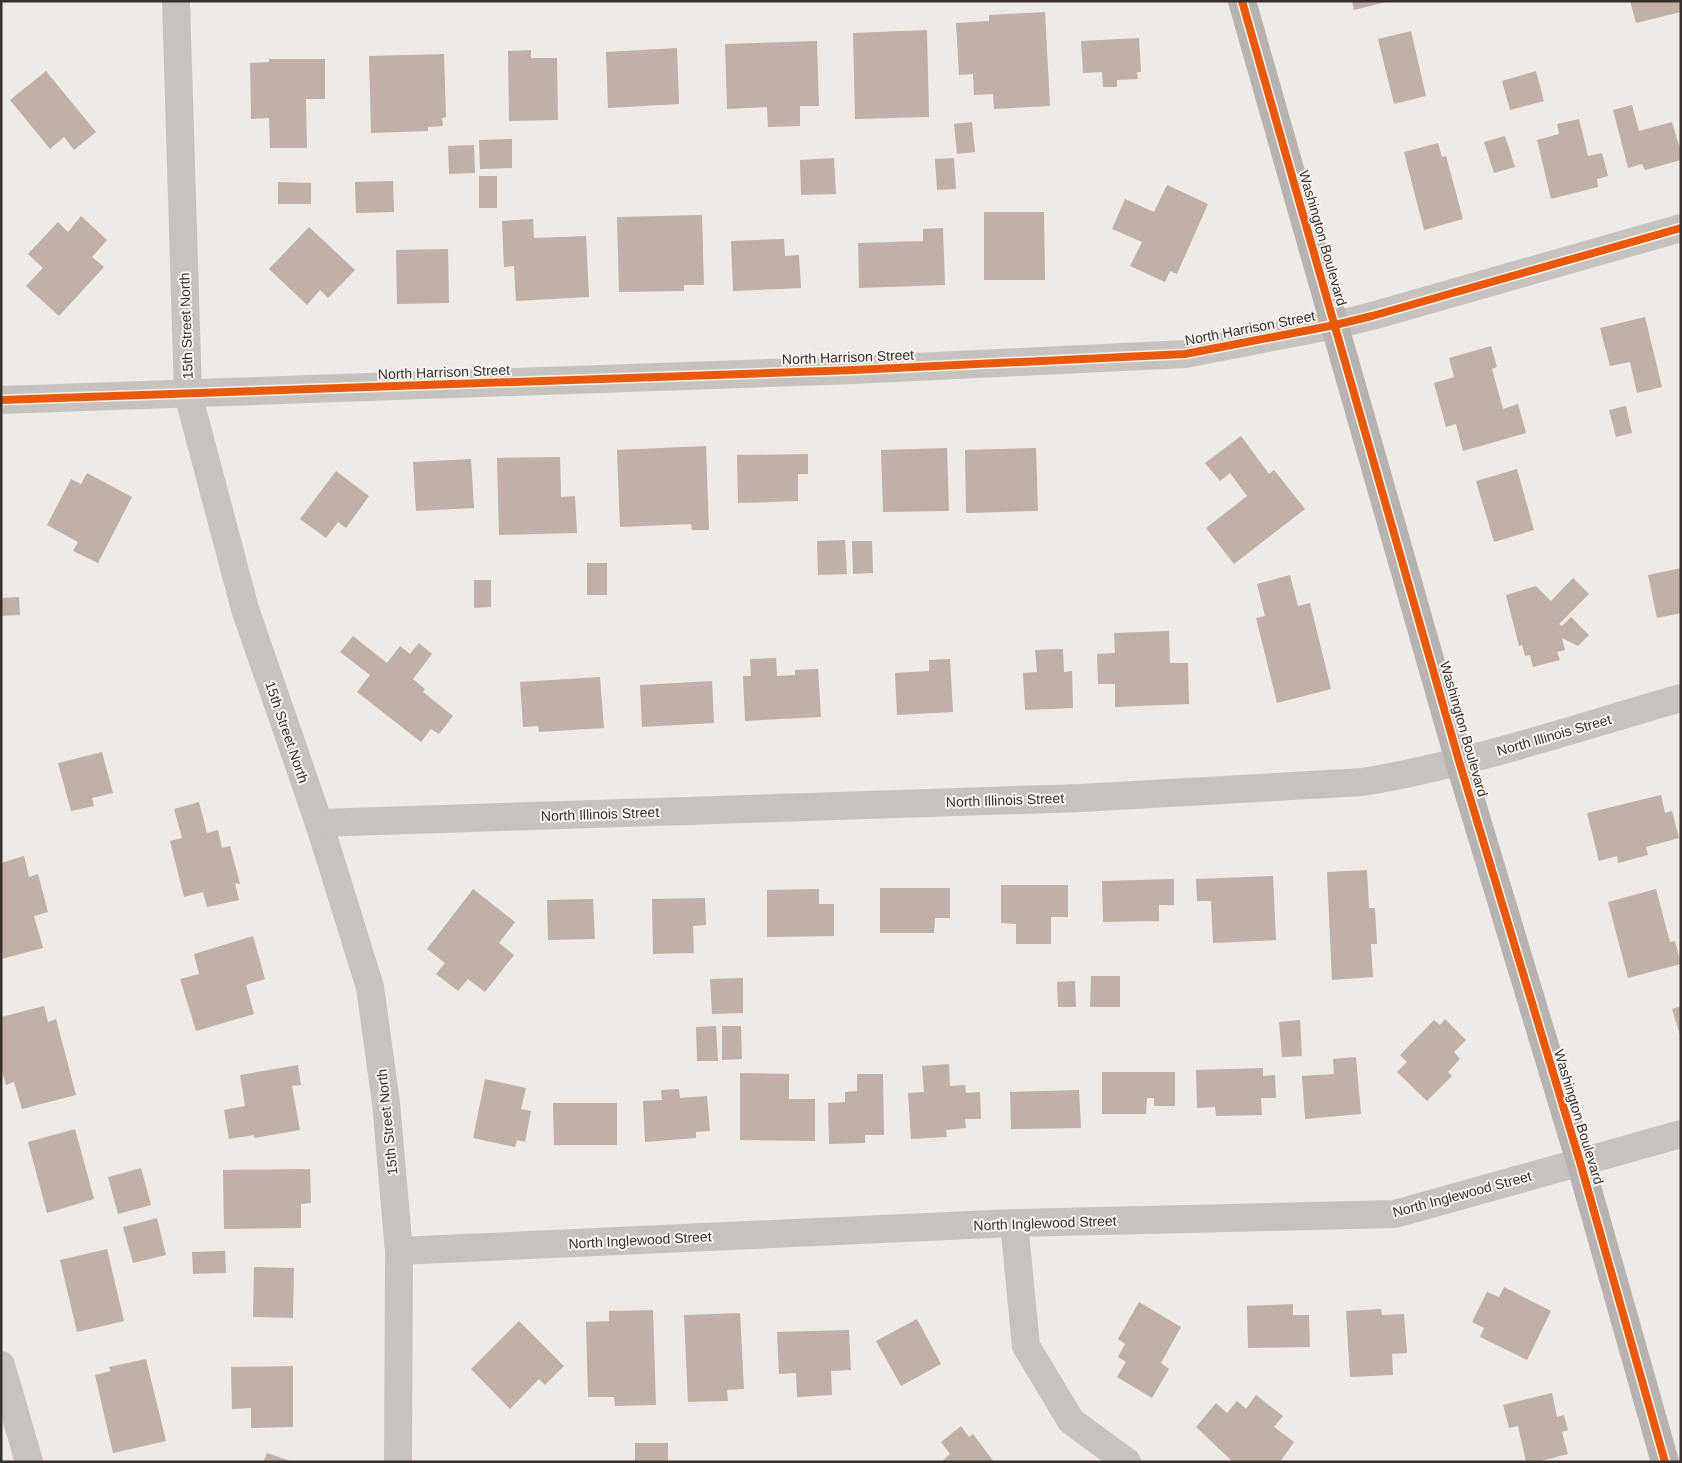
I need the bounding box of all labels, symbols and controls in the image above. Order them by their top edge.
street label: Washington Boulevard [1296,168,1350,308]
street label: 15th Street North [176,272,196,380]
street label: North Harrison Street [1184,308,1317,348]
street label: North Harrison Street [782,347,914,367]
street label: North Harrison Street [378,362,510,382]
street label: Washington Boulevard [1437,659,1491,799]
street label: 15th Street North [262,679,312,785]
street label: North Illinois Street [1495,711,1613,759]
street label: North Illinois Street [946,790,1064,810]
street label: North Illinois Street [541,804,659,824]
street label: Washington Boulevard [1551,1048,1607,1186]
street label: 15th Street North [373,1068,401,1176]
street label: North Inglewood Street [1391,1168,1533,1220]
street label: North Inglewood Street [973,1213,1117,1233]
street label: North Inglewood Street [568,1228,712,1252]

